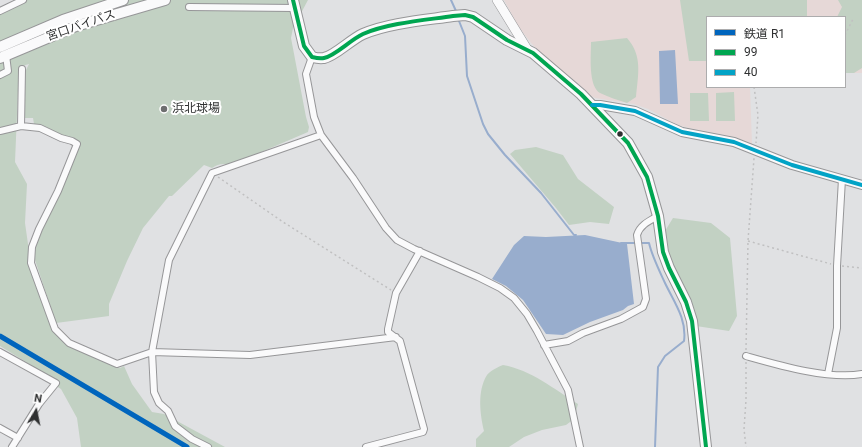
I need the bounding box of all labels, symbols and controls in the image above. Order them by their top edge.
street label: 宮口バイパス [45,7,117,45]
legend [706,16,846,88]
text: 鉄道 R1 [744,27,785,41]
text: 99 [744,45,758,59]
text: 40 [744,65,758,79]
place label: 浜北球場 [172,102,220,116]
marker: 浜北球場 [159,104,169,114]
unlabelled marker [615,129,625,139]
north arrow [16,391,56,431]
text: N [33,392,43,406]

